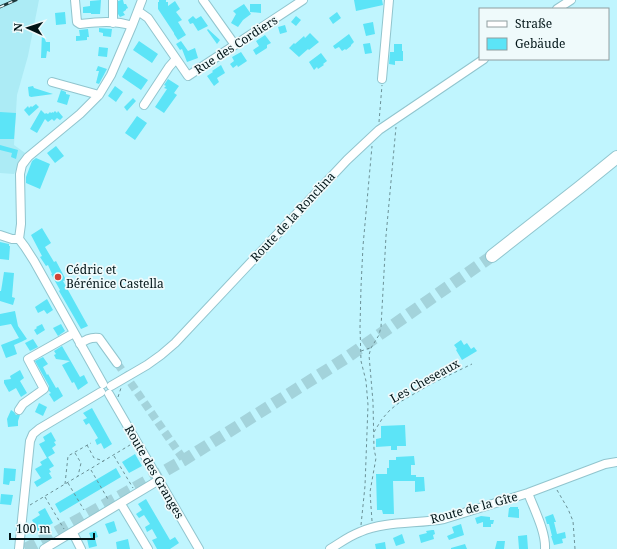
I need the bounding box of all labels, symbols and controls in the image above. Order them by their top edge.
north arrow [8,8,48,48]
legend [479,8,609,60]
street label: Rue des Cordiers [191,11,281,78]
text: Straße [515,15,552,32]
text: N [10,22,25,32]
text: Gebäude [515,35,566,52]
street label: Route de la Ronclina [246,168,339,265]
place label: Cédric et Bérénice Castella [66,261,164,292]
marker: Cédric et Bérénice Castella [53,272,63,282]
street label: Les Cheseaux [387,354,463,407]
street label: Route des Granges [121,422,188,522]
street label: Route de la Gîte [428,488,519,527]
scale bar [10,515,94,541]
text: 100 m [16,520,51,537]

